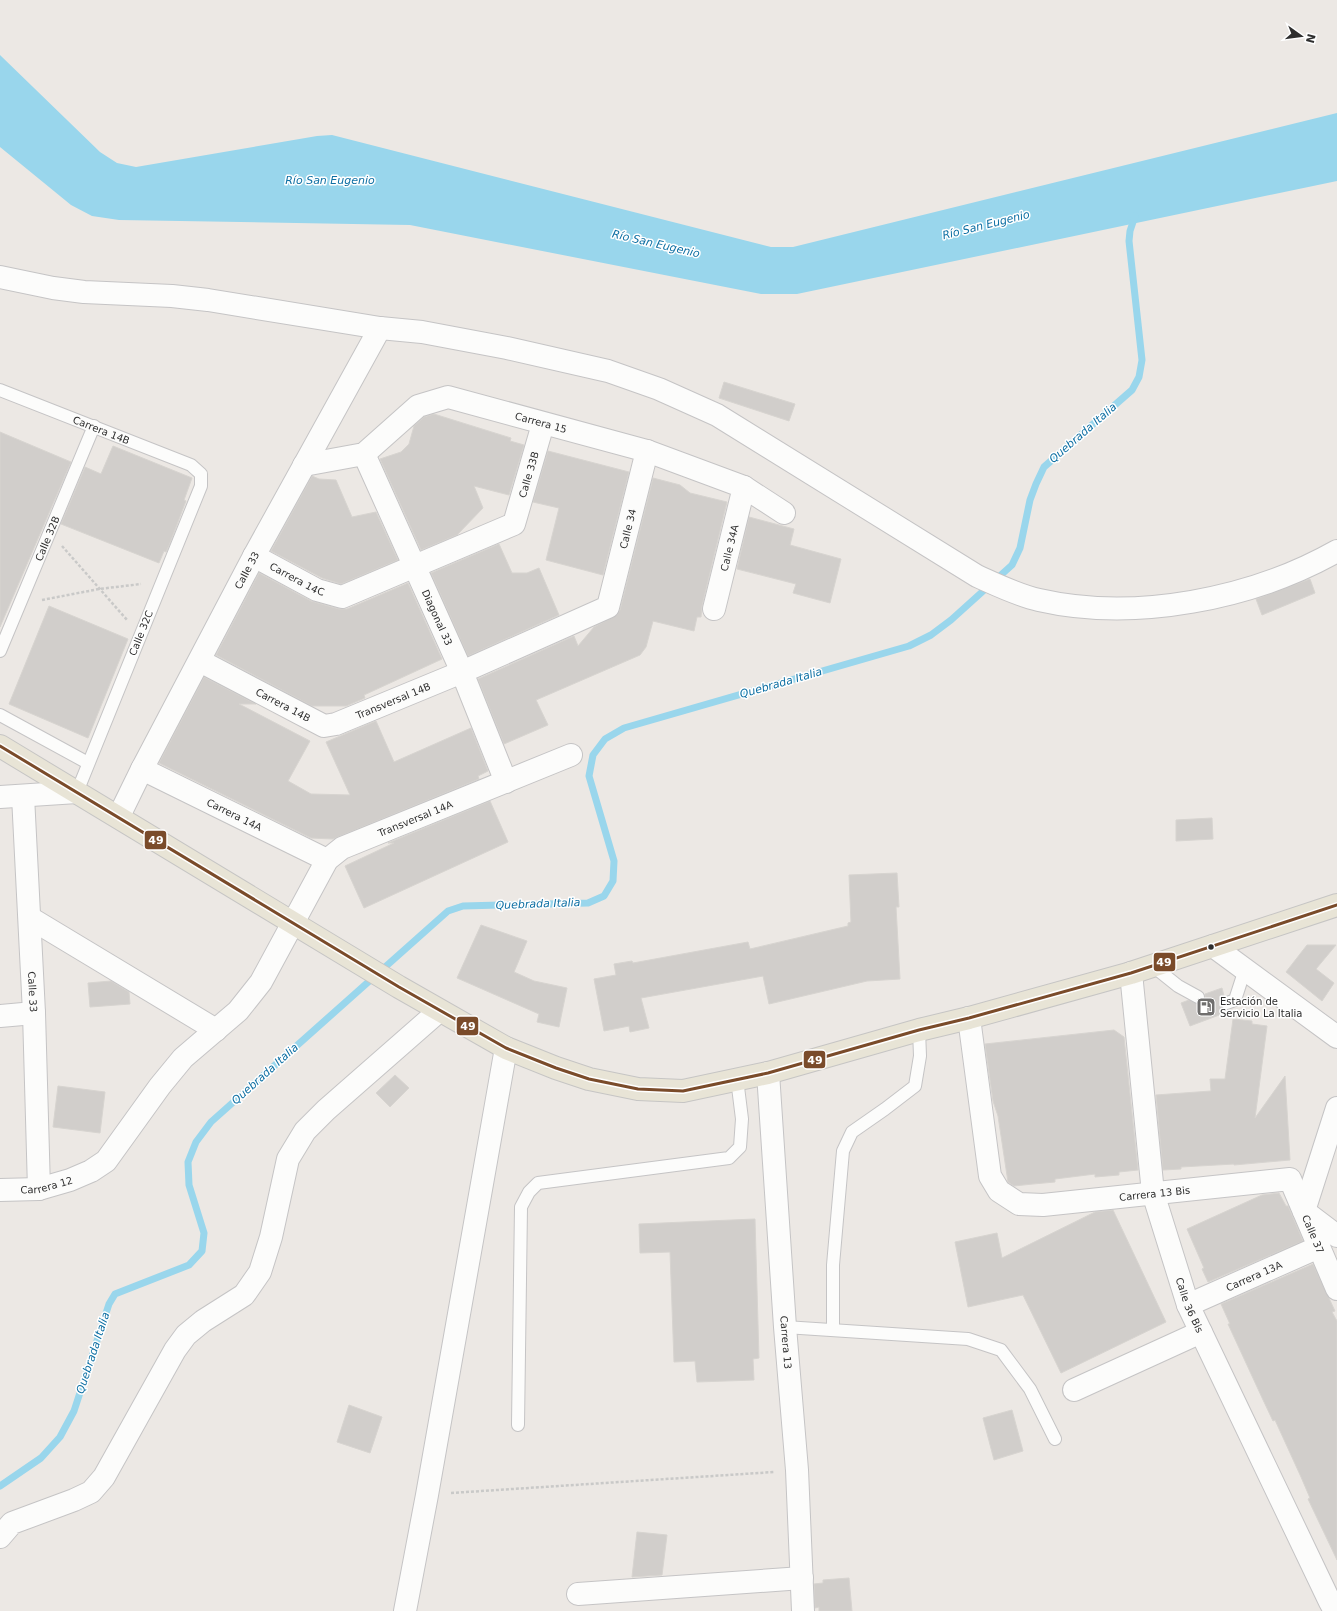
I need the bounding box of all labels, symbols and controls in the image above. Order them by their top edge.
north arrow [1281,16,1321,56]
text: N [1303,32,1318,44]
water label: Río San Eugenio [285,174,375,187]
water label: Río San Eugenio [941,208,1031,242]
water label: Río San Eugenio [611,228,701,260]
water label: Quebrada Italia [1047,400,1120,466]
street label: Carrera 15 [514,410,568,435]
street label: Carrera 14B [71,414,132,446]
street label: Calle 33B [516,450,540,499]
street label: Calle 34 [617,508,638,550]
street label: Calle 32B [33,514,61,563]
street label: Calle 34A [718,523,740,572]
street label: Calle 33 [232,549,261,591]
street label: Carrera 14C [268,560,326,597]
street label: Diagonal 33 [420,588,455,647]
street label: Calle 32C [127,609,155,657]
water label: Quebrada Italia [738,665,824,701]
street label: Transversal 14B [353,680,432,721]
street label: Carrera 14B [254,686,313,724]
street label: Carrera 14A [205,796,264,833]
street label: Transversal 14A [375,798,454,839]
line badge: 49 [144,830,167,850]
text: 49 [148,834,164,847]
water label: Quebrada Italia [495,896,581,912]
unlabelled marker [1206,942,1216,952]
line badge: 49 [1153,952,1176,972]
text: 49 [1156,956,1172,969]
street label: Calle 33 [26,971,39,1012]
fuel station icon: Estación de Servicio La Italia [1195,996,1217,1018]
place label: Estación de Servicio La Italia [1220,996,1302,1019]
line badge: 49 [456,1016,479,1036]
text: 49 [460,1020,476,1033]
water label: Quebrada Italia [229,1041,301,1107]
line badge: 49 [803,1050,826,1069]
text: 49 [807,1054,823,1067]
street label: Carrera 12 [20,1174,74,1195]
street label: Carrera 13 Bis [1119,1184,1191,1202]
street label: Calle 37 [1300,1213,1327,1255]
street label: Carrera 13A [1224,1259,1284,1293]
street label: Calle 36 Bis [1174,1276,1206,1334]
water label: Quebrada Italia [74,1310,112,1395]
street label: Carrera 13 [779,1315,794,1369]

